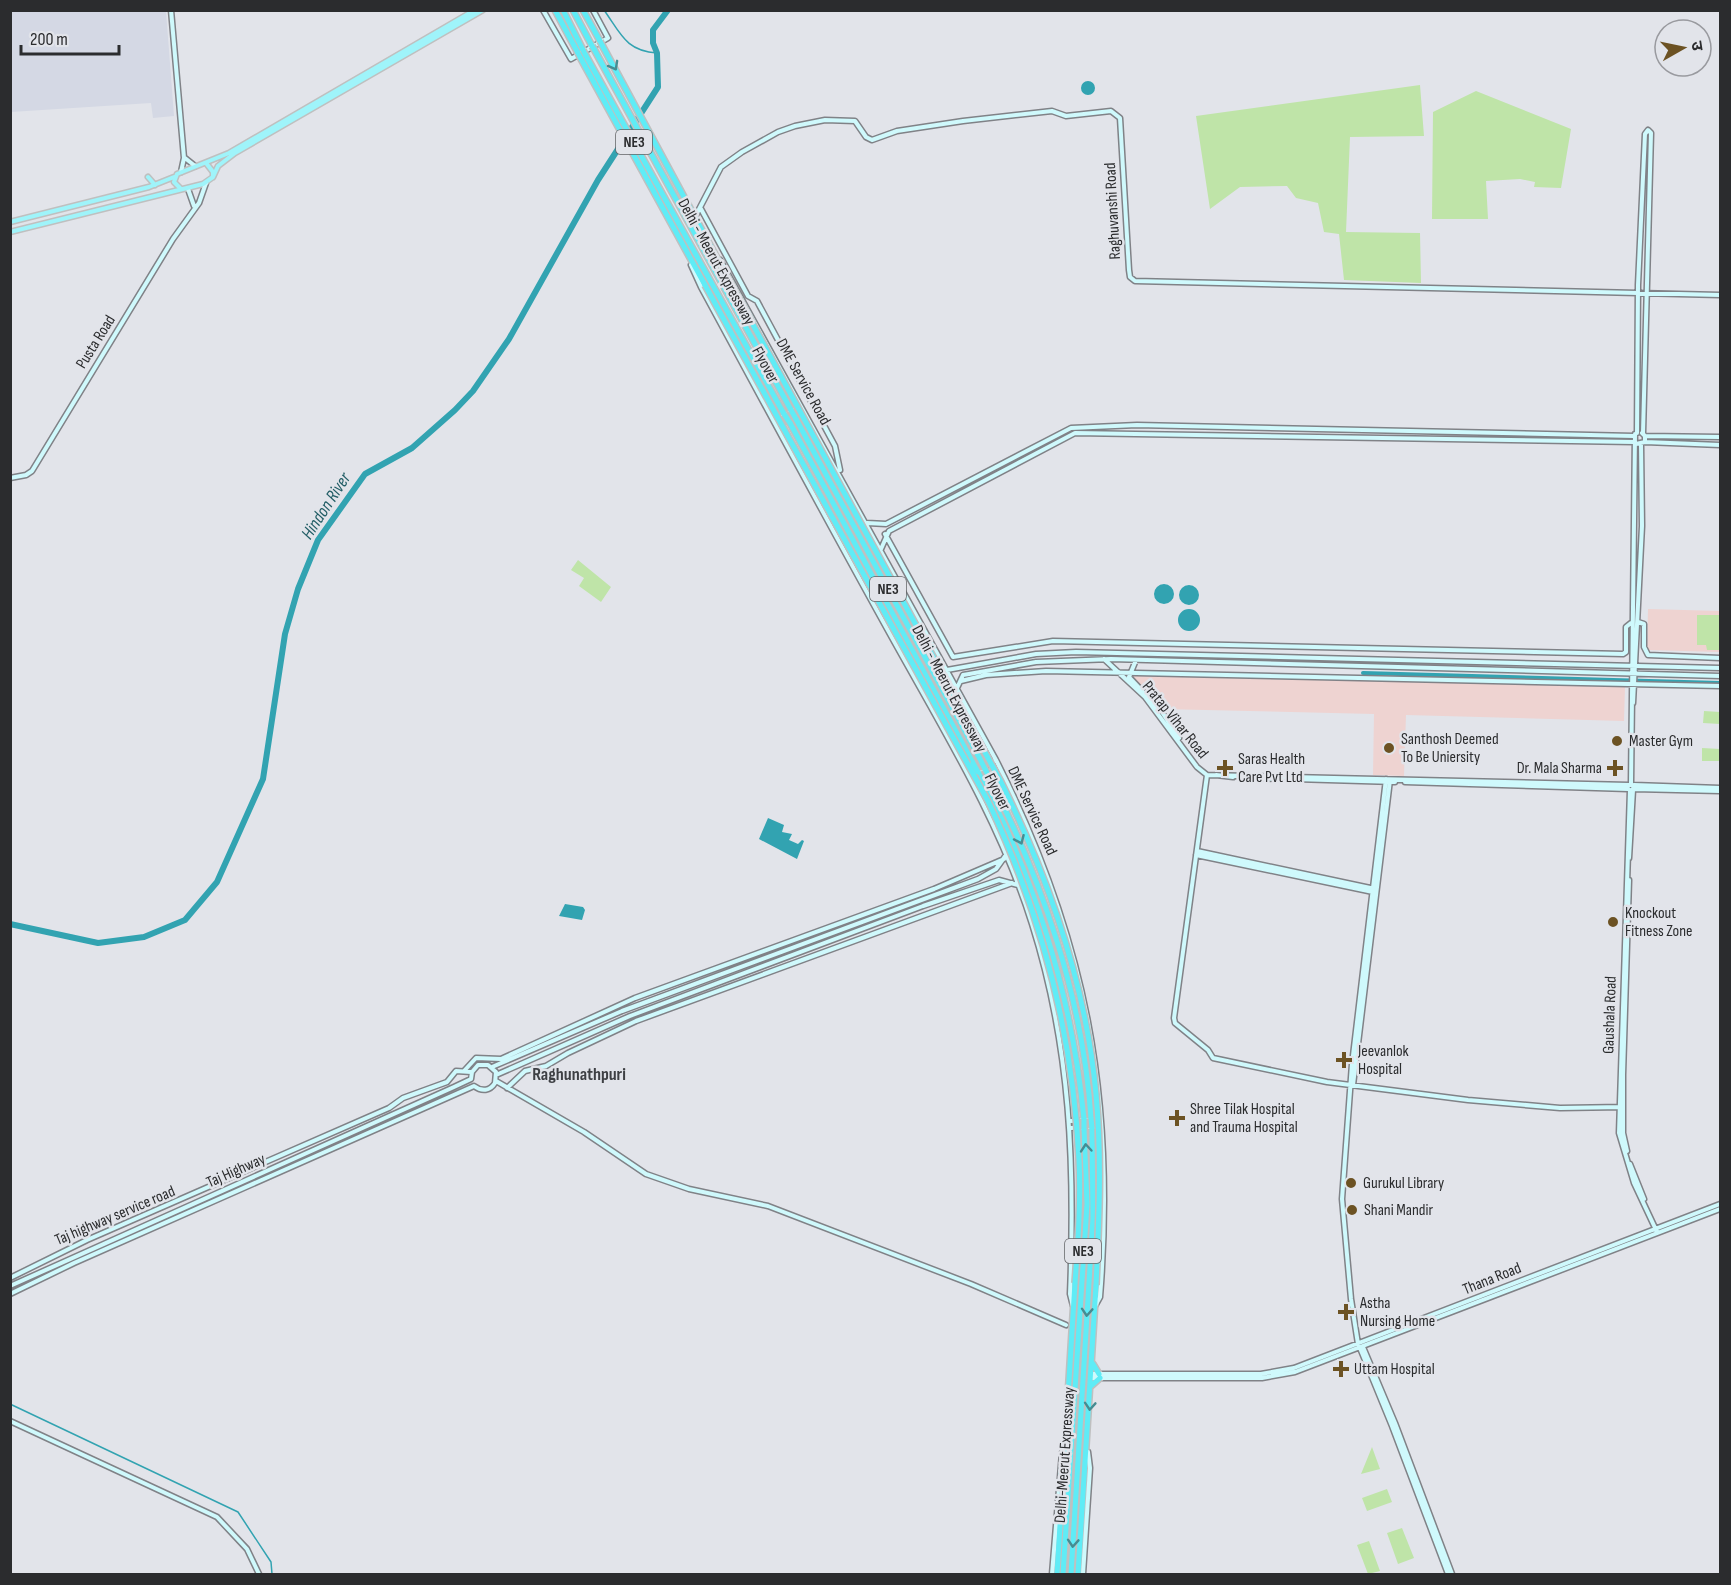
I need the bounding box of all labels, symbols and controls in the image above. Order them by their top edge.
scale bar [21,18,118,56]
north arrow [1653,18,1713,78]
text: 200 m [30,29,68,50]
text: उ [1686,40,1707,53]
one-way arrow [607,60,618,70]
road number: NE3 [616,130,652,154]
street label: Raghuvanshi Road [1101,162,1125,260]
street label: Delhi - Meerut Expressway [673,196,759,328]
street label: Pusta Road [72,312,120,372]
street label: DME Service Road [772,336,834,428]
street label: Flyover [747,343,783,387]
water label: Hindon River [297,468,356,543]
road number: NE3 [870,577,906,601]
street label: Delhi - Meerut Expressway [907,622,991,756]
street label: Pratap Vihar Road [1138,677,1212,763]
place label: Santhosh Deemed To Be Uniersity [1401,730,1499,767]
place label: Master Gym [1629,732,1693,751]
marker: Master Gym [1610,734,1624,748]
marker: Santhosh Deemed To Be Uniersity [1382,741,1396,755]
place label: Saras Health Care Pvt Ltd [1238,750,1305,787]
marker: Saras Health Care Pvt Ltd [1216,759,1234,777]
place label: Dr. Mala Sharma [1517,759,1602,778]
marker: Dr. Mala Sharma [1606,759,1624,777]
street label: DME Service Road [1003,764,1061,858]
street label: Flyover [980,770,1014,814]
one-way arrow [1013,834,1025,845]
place label: Knockout Fitness Zone [1625,904,1693,941]
marker: Knockout Fitness Zone [1606,915,1620,929]
street label: Gaushala Road [1599,976,1621,1054]
place label: Jeevanlok Hospital [1357,1042,1409,1079]
marker: Jeevanlok Hospital [1335,1051,1353,1069]
district label: Raghunathpuri [532,1064,626,1085]
place label: Shree Tilak Hospital and Trauma Hospital [1190,1100,1298,1137]
marker: Shree Tilak Hospital and Trauma Hospital [1168,1109,1186,1127]
one-way arrow [1080,1143,1093,1152]
street label: Taj Highway [204,1150,268,1192]
place label: Gurukul Library [1363,1174,1444,1193]
marker: Gurukul Library [1344,1176,1358,1190]
street label: Taj highway service road [52,1182,178,1250]
place label: Shani Mandir [1364,1201,1433,1220]
marker: Shani Mandir [1345,1203,1359,1217]
road number: NE3 [1065,1239,1101,1263]
street label: Thana Road [1460,1259,1524,1299]
place label: Astha Nursing Home [1359,1294,1435,1331]
marker: Astha Nursing Home [1337,1303,1355,1321]
one-way arrow [1081,1308,1094,1317]
marker: Uttam Hospital [1332,1360,1350,1378]
place label: Uttam Hospital [1354,1360,1435,1379]
street label: Delhi-Meerut Expressway [1051,1386,1079,1524]
one-way arrow [1084,1402,1097,1411]
one-way arrow [1066,1539,1079,1548]

